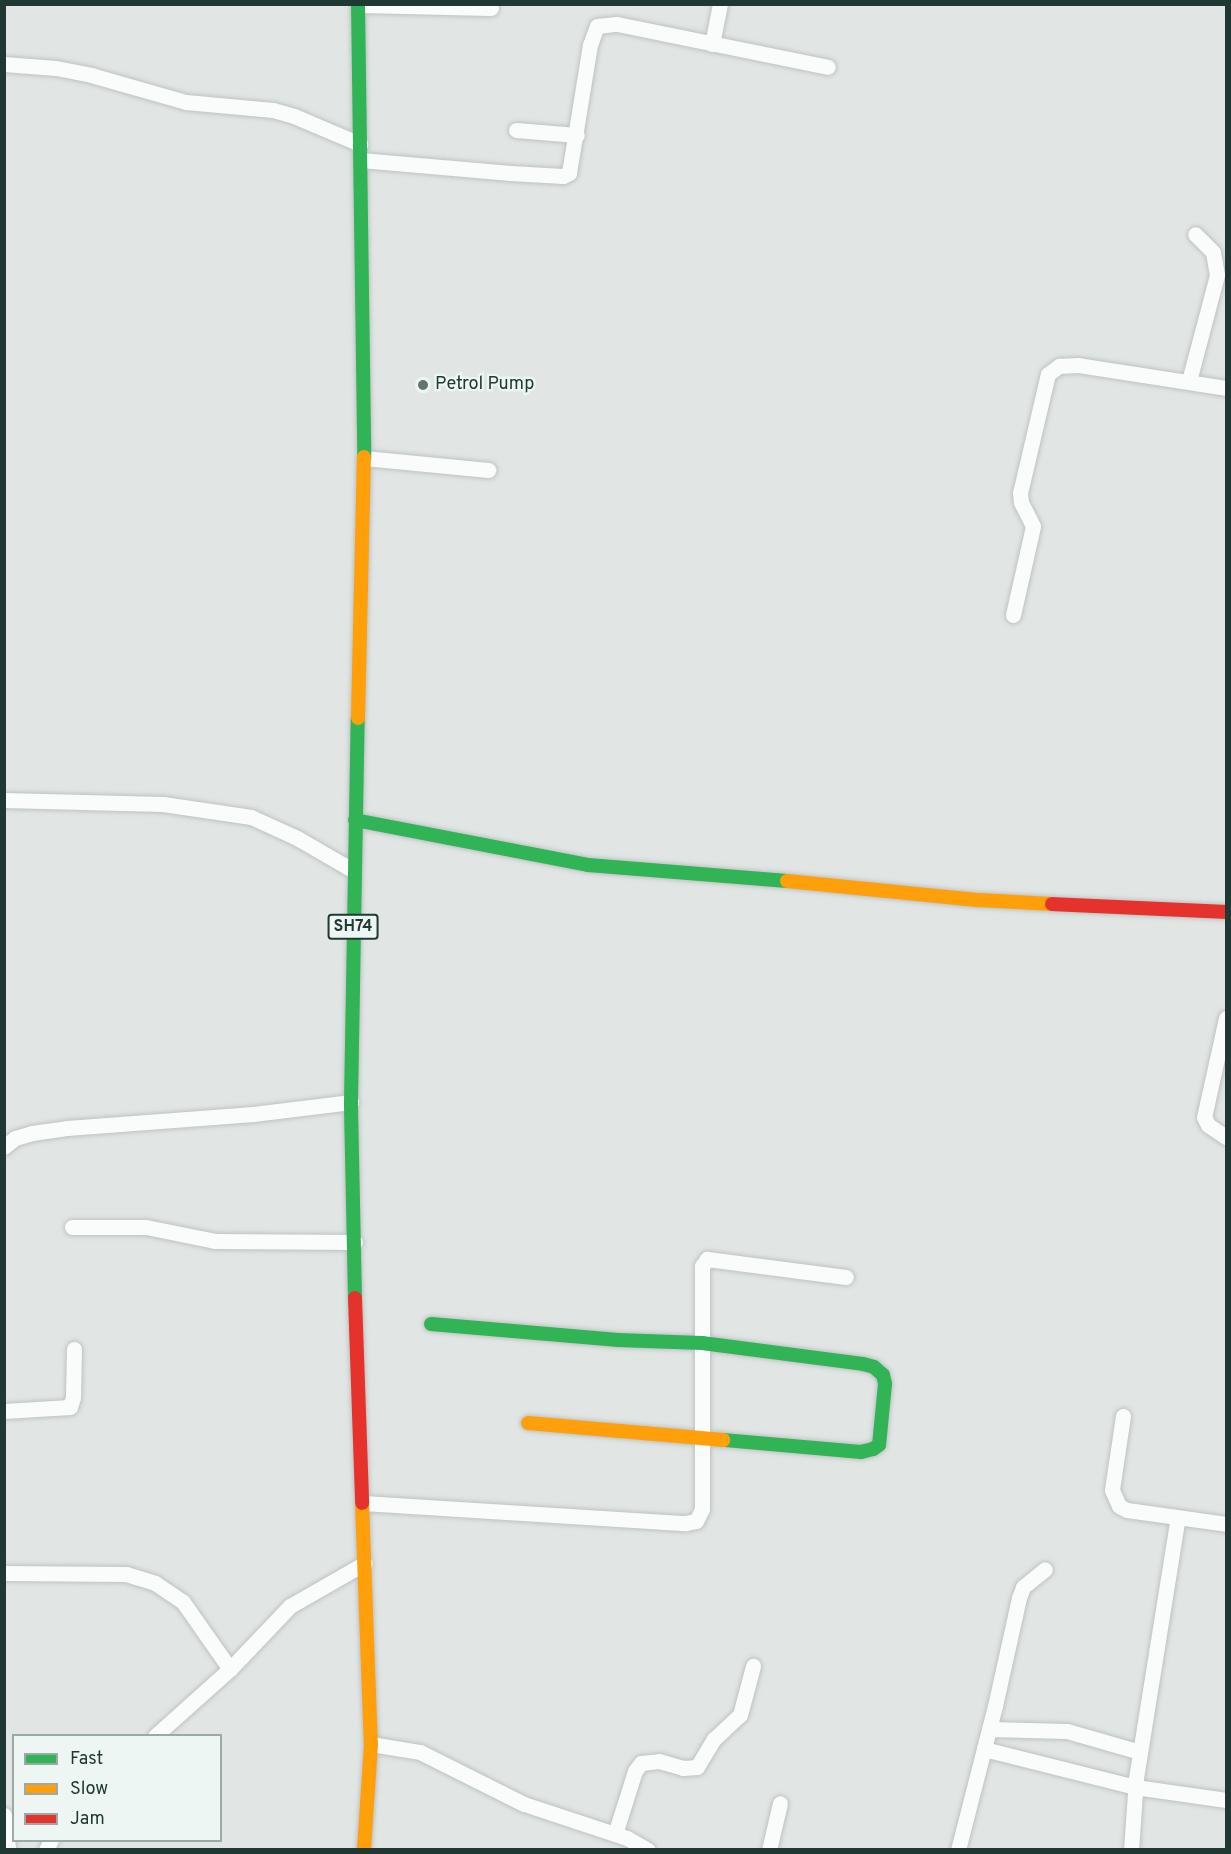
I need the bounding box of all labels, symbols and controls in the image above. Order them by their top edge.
place label: Petrol Pump [435,374,535,396]
marker: Petrol Pump [416,378,430,392]
road number: SH74 [328,914,378,940]
legend [12,1734,222,1842]
text: Fast [70,1748,103,1771]
text: Slow [70,1778,108,1801]
text: Jam [70,1808,105,1831]

